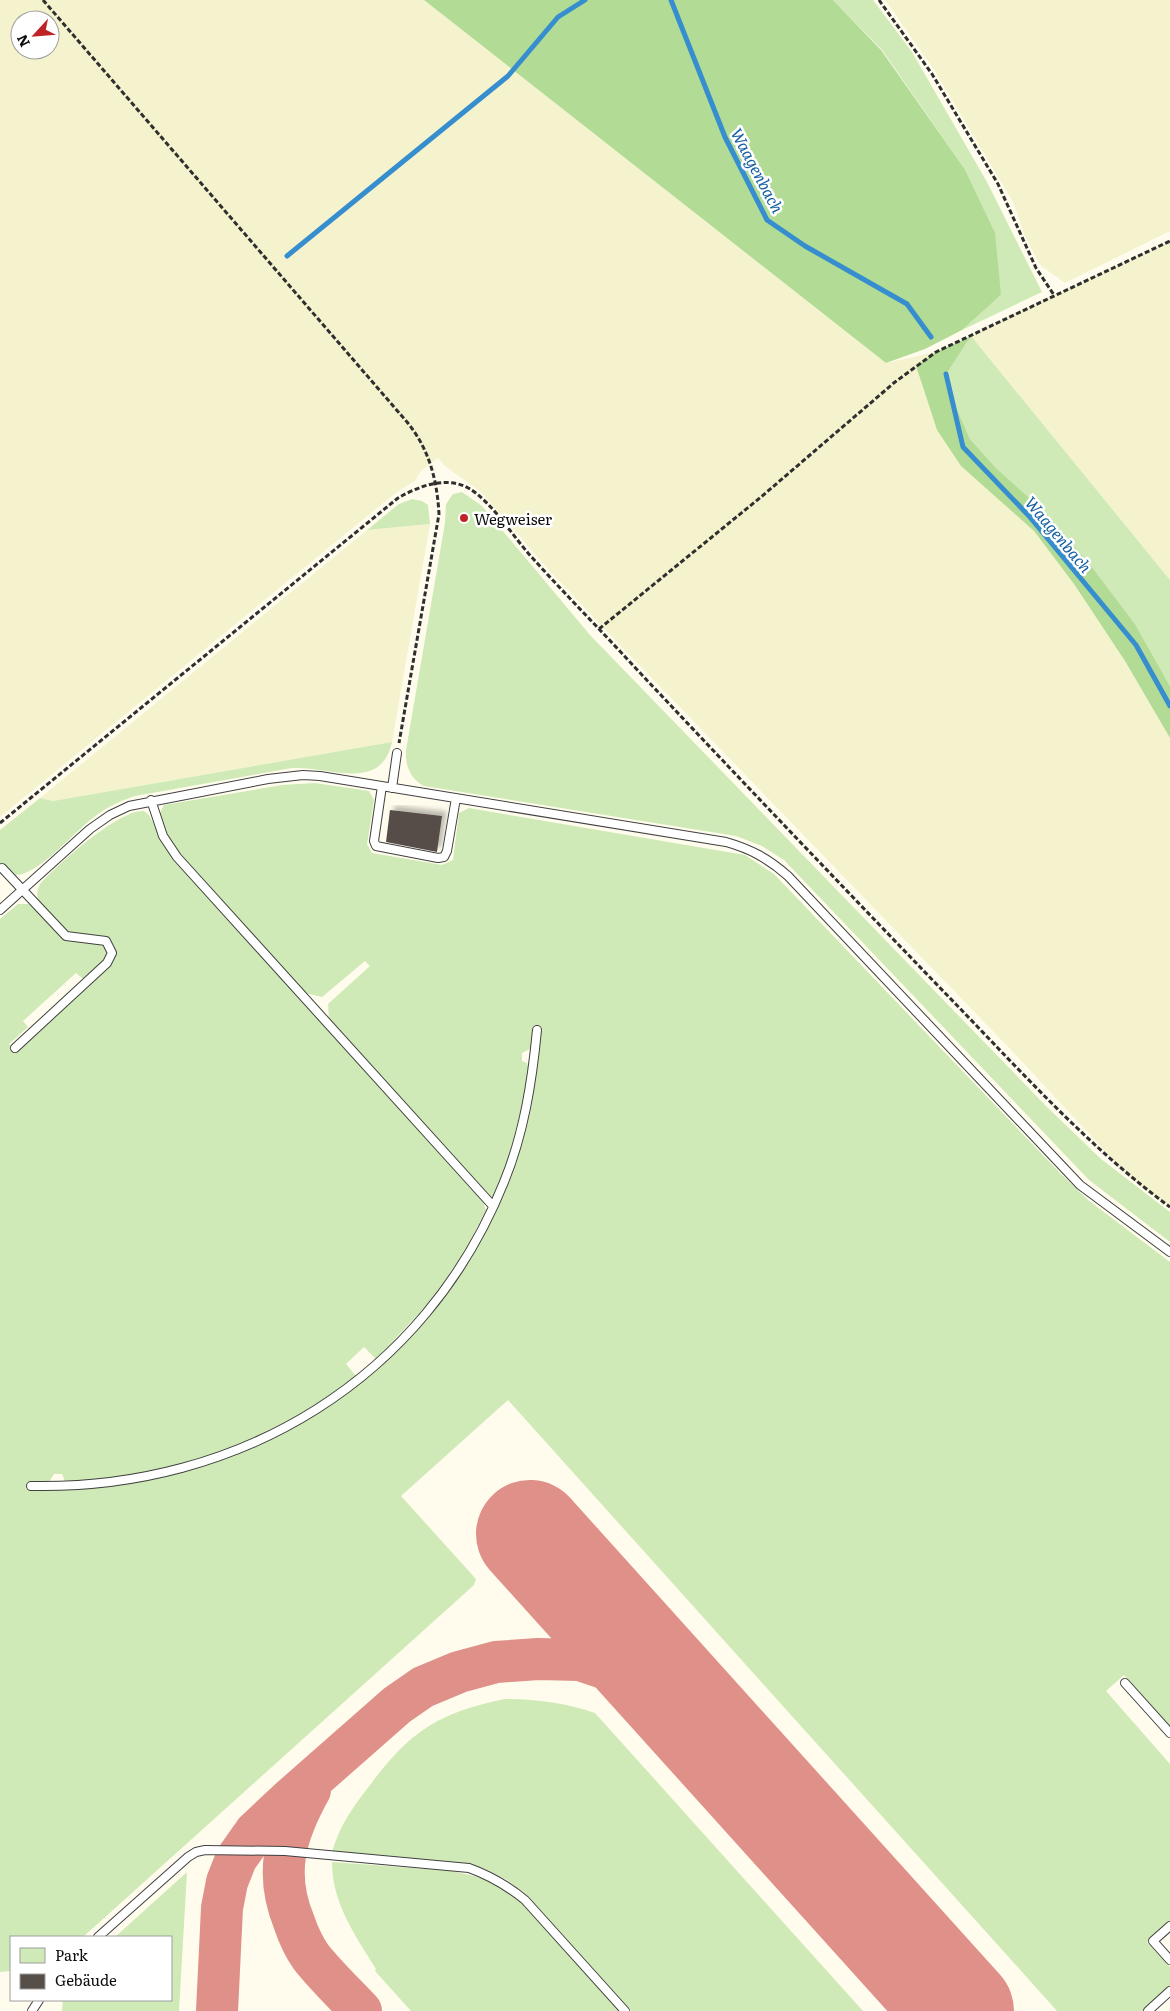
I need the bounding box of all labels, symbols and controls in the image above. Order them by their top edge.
north arrow [10,10,60,60]
text: N [11,31,34,51]
water label: Waagenbach [726,123,791,217]
water label: Waagenbach [1020,491,1099,578]
place label: Wegweiser [474,507,552,530]
marker: Wegweiser [458,512,470,524]
legend [10,1936,172,2001]
text: Park [55,1943,89,1966]
text: Gebäude [55,1968,117,1991]

